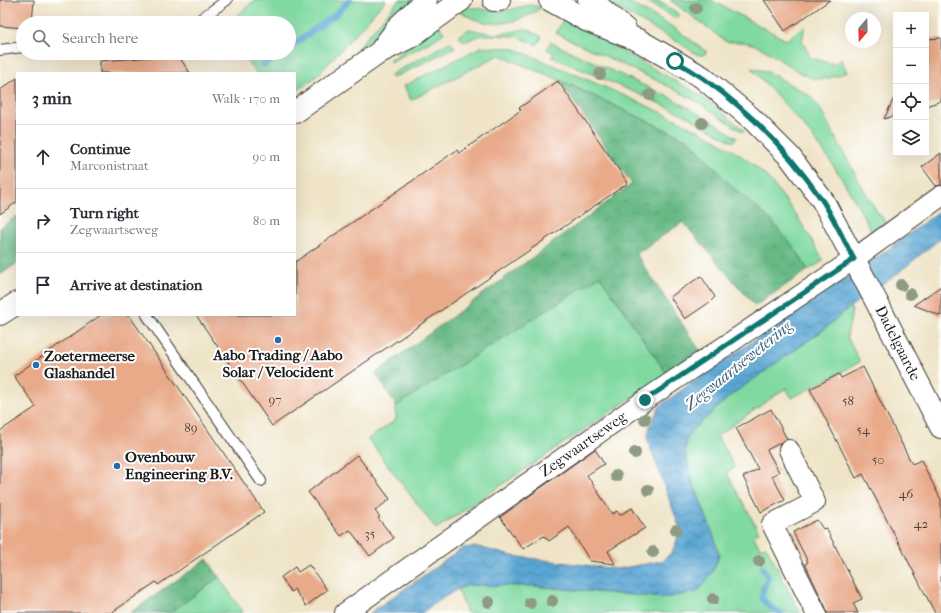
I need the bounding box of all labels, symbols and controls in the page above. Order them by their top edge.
north arrow [845,12,881,48]
map controls [893,12,929,156]
button: + [893,12,929,48]
search box [16,16,296,60]
icon: search [30,27,52,49]
text: Search here [62,29,138,47]
button: − [893,48,929,84]
route start [666,52,684,70]
button: locate [893,84,929,120]
text: 3 min [32,88,72,108]
text: Walk · 170 m [212,91,280,106]
button: layers [893,120,929,156]
text: Continue [70,140,130,158]
icon: ahead [32,146,54,168]
text: 90 m [252,149,280,164]
text: Marconistraat [70,158,149,173]
text: Turn right [70,204,139,222]
icon: right [32,210,54,232]
text: 80 m [253,213,280,228]
text: Zegwaartseweg [70,222,158,237]
icon: arrive [32,274,54,296]
text: Arrive at destination [70,276,202,294]
street label: Dadelgaarde [871,303,925,384]
water label: Zegwaartsewetering [680,316,796,414]
marker: Aabo Trading / Aabo Solar / Velocident [273,335,283,345]
place label: Aabo Trading / Aabo Solar / Velocident [212,346,343,381]
place label: Zoetermeerse Glashandel [44,347,135,382]
marker: Zoetermeerse Glashandel [31,360,41,370]
route end [636,391,654,409]
house number: 97 [268,392,282,407]
house number: 58 [842,393,854,408]
street label: Zegwaartseweg [536,407,631,481]
house number: 89 [184,420,198,435]
house number: 54 [856,422,870,437]
place label: Ovenbouw Engineering B.V. [125,448,233,483]
house number: 50 [872,452,884,467]
marker: Ovenbouw Engineering B.V. [112,461,122,471]
house number: 46 [899,486,914,501]
house number: 42 [914,516,928,531]
house number: 35 [365,526,376,541]

